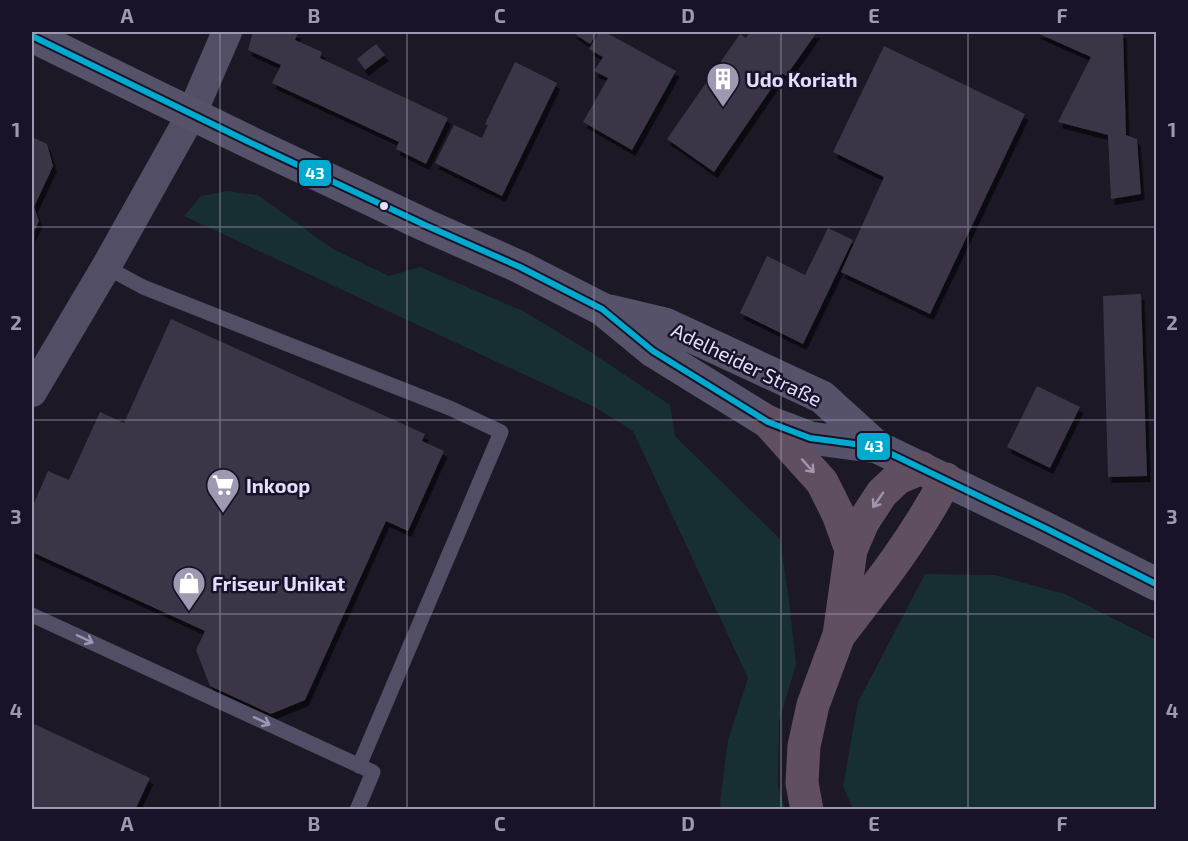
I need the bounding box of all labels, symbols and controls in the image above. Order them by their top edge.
text: A [120,3,134,27]
text: B [308,3,320,27]
text: C [494,3,506,27]
text: D [681,3,695,27]
text: E [868,3,880,27]
text: F [1056,3,1068,27]
building icon: Udo Koriath [705,61,741,108]
place label: Udo Koriath [746,67,858,91]
text: 1 [12,117,20,141]
text: 1 [1168,117,1176,141]
line badge: 43 [298,159,332,187]
text: 43 [305,163,325,182]
unlabelled marker [378,200,390,212]
text: 2 [10,310,22,334]
text: 2 [1166,310,1178,334]
street label: Adelheider Straße [668,317,826,411]
line badge: 43 [856,432,891,461]
text: 43 [864,436,884,455]
one-way arrow [801,458,815,473]
supermarket icon: Inkoop [205,467,241,514]
place label: Inkoop [246,473,310,497]
one-way arrow [872,492,884,508]
text: 3 [10,504,22,528]
text: 3 [1166,504,1178,528]
shop icon: Friseur Unikat [171,565,207,612]
place label: Friseur Unikat [212,571,345,595]
one-way arrow [75,634,93,646]
text: 4 [10,698,23,722]
text: 4 [1166,698,1179,722]
one-way arrow [252,716,270,728]
text: A [120,811,134,835]
text: B [308,811,320,835]
text: C [494,811,506,835]
text: D [681,811,695,835]
text: E [868,811,880,835]
text: F [1056,811,1068,835]

